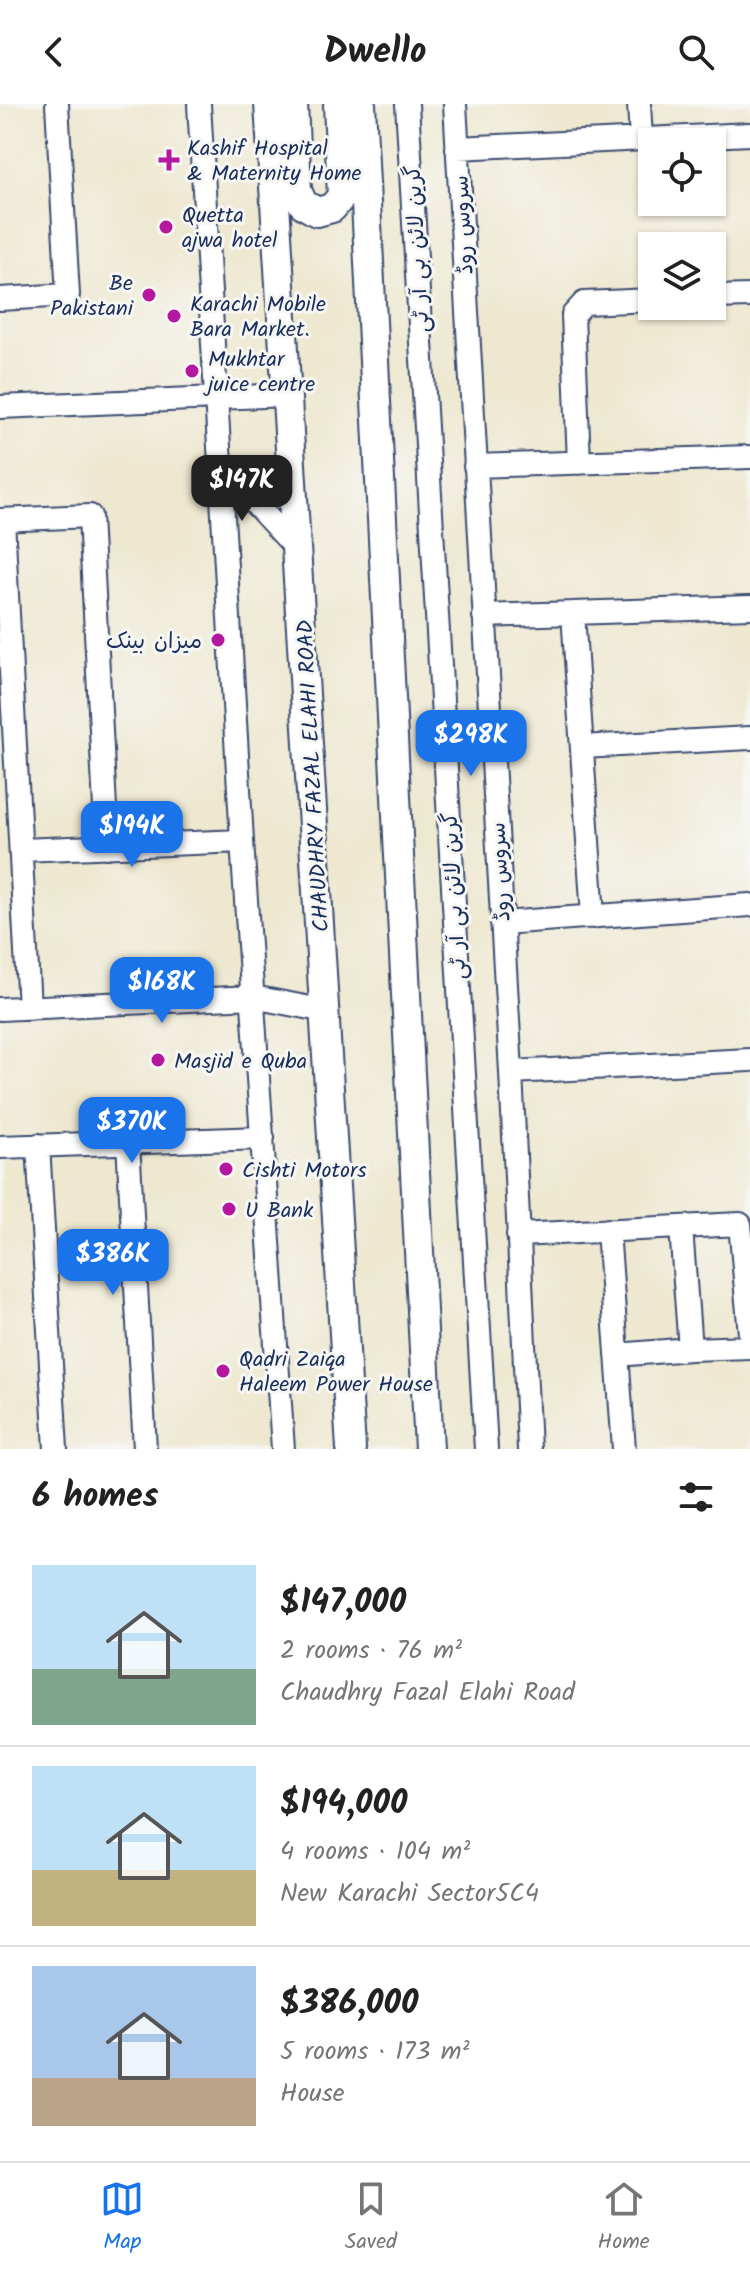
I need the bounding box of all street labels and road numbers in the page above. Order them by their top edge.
street label: گرین لائن بی آر ٹی [397,164,440,334]
street label: سروس روڈ [444,174,485,275]
street label: CHAUDHRY FAZAL ELAHI ROAD [289,619,340,933]
street label: گرین لائن بی آر ٹی [434,811,477,981]
street label: سروس روڈ [481,821,522,922]

